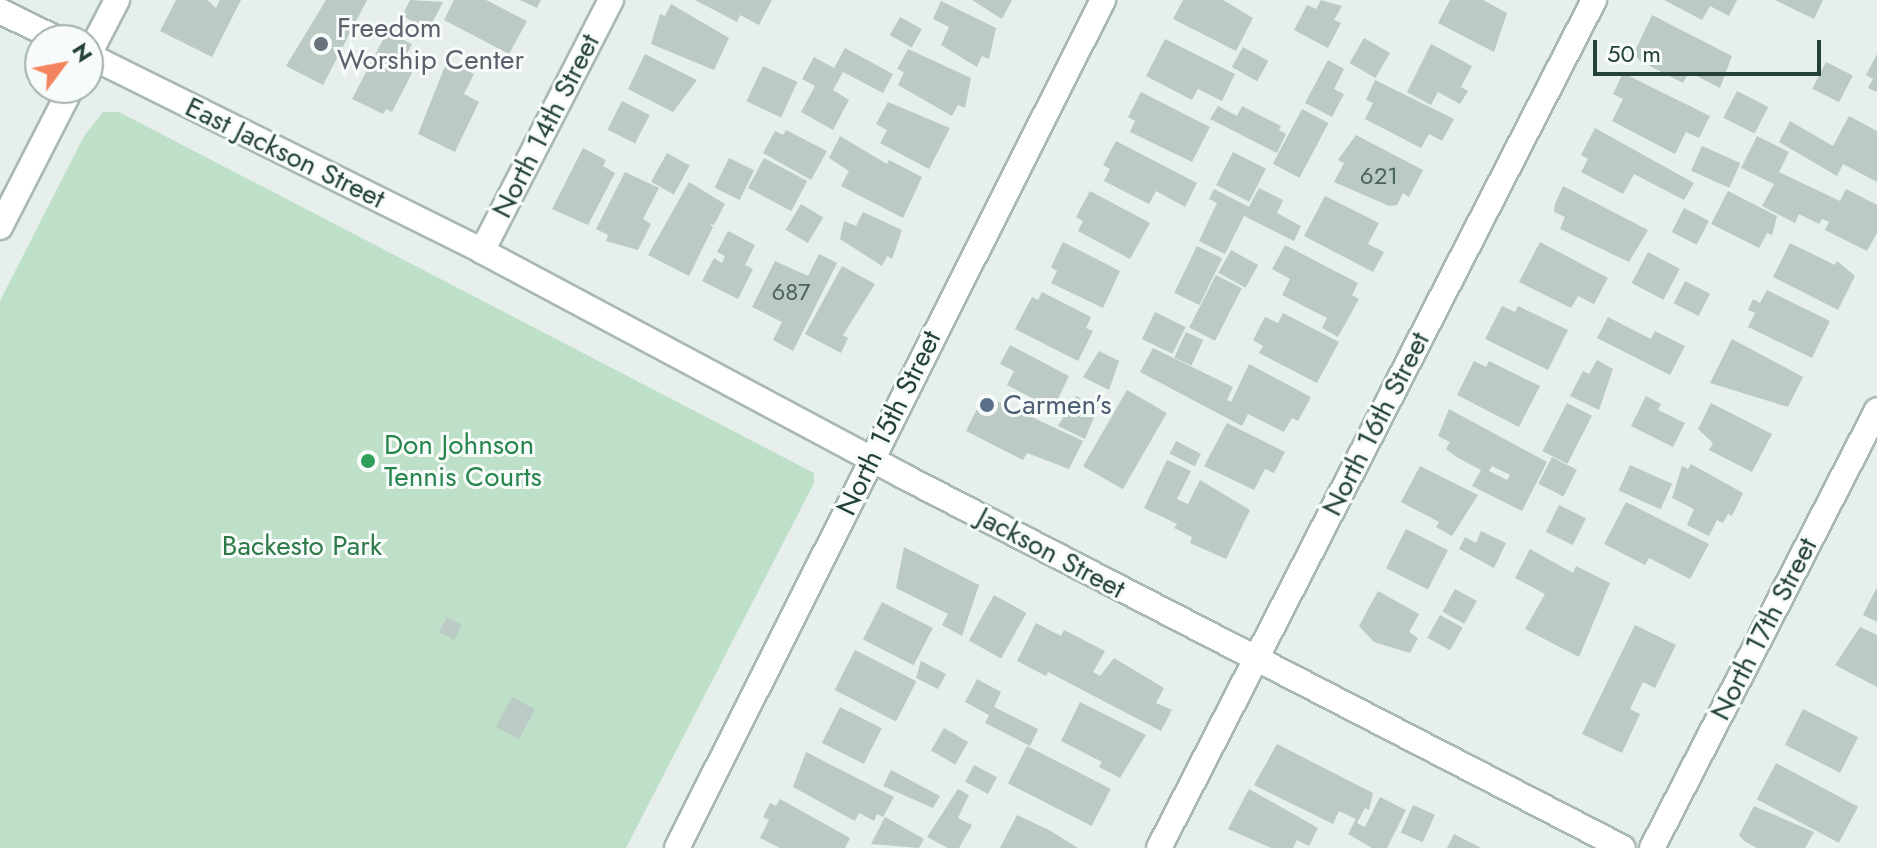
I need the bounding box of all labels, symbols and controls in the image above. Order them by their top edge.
place label: Freedom Worship Center [337,11,524,77]
north arrow [24,24,104,104]
scale bar [1597,24,1825,74]
street label: North 14th Street [485,28,607,224]
marker: Freedom Worship Center [312,35,330,53]
text: N [64,36,101,68]
text: 50 m [1607,36,1661,71]
street label: East Jackson Street [180,90,390,216]
house number: 621 [1360,162,1398,190]
house number: 687 [771,278,811,306]
street label: North 15th Street [830,325,948,521]
street label: North 16th Street [1315,326,1437,522]
place label: Carmen’s [1003,388,1112,422]
marker: Carmen’s [978,396,996,414]
place label: Don Johnson Tennis Courts [384,428,542,494]
marker: Don Johnson Tennis Courts [359,452,377,470]
street label: Jackson Street [971,500,1131,606]
park label: Backesto Park [222,529,382,563]
street label: North 17th Street [1704,532,1824,726]

